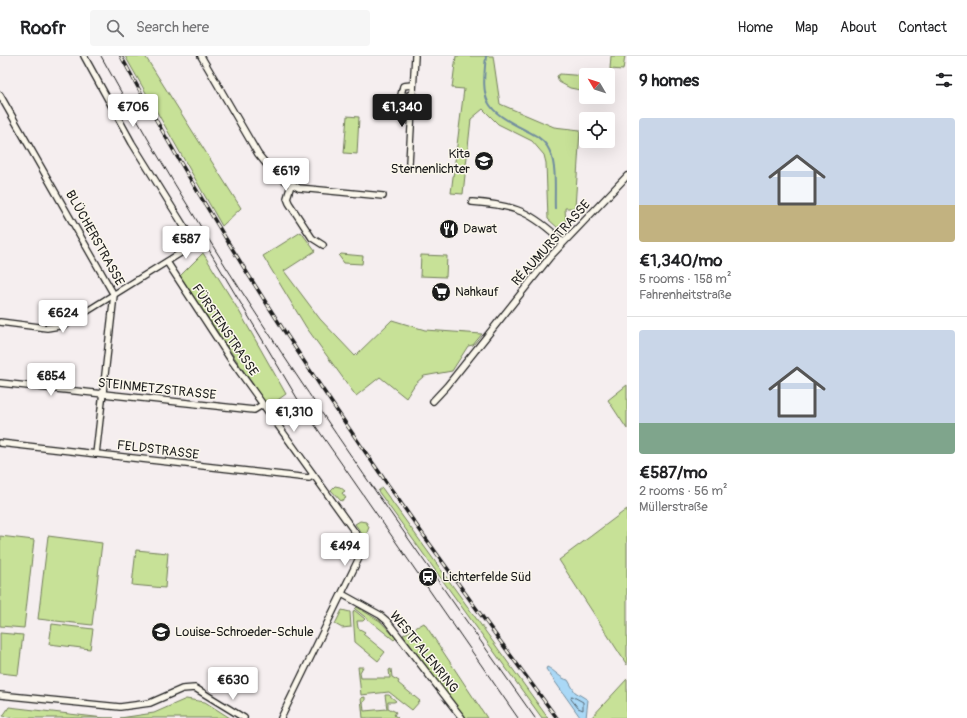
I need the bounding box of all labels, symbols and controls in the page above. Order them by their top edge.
search box [90,10,370,46]
text: Roofr [20,16,66,40]
icon: search [104,17,126,39]
text: Search here [136,18,209,37]
text: Home [738,19,773,36]
text: Map [795,19,818,36]
text: About [840,19,876,36]
text: Contact [898,19,947,36]
north arrow [579,68,615,104]
map controls [579,68,615,148]
icon: filters [933,69,955,91]
text: 9 homes [639,70,699,91]
pin: €706 [109,94,157,128]
pin: €1,340 [369,94,435,128]
text: €706 [117,99,149,115]
text: €1,340 [382,99,422,115]
button: locate [579,112,615,148]
icon: home [761,144,833,216]
place label: Kita Sternenlichter [391,146,470,177]
school or university icon: Kita Sternenlichter [473,150,495,172]
pin: €619 [262,158,310,192]
text: €619 [272,163,300,179]
street label: BLÜCHERSTRASSE [62,187,128,289]
street label: RÉAUMURSTRASSE [508,197,594,289]
restaurant icon: Dawat [438,218,460,240]
place label: Dawat [463,221,498,237]
pin: €587 [162,226,210,260]
text: €587 [171,231,201,247]
text: €1,340/mo [639,250,722,271]
text: 5 rooms · 158 m² [639,271,731,287]
street label: FÜRSTENSTRASSE [188,281,262,379]
supermarket icon: Nahkauf [430,281,452,303]
place label: Nahkauf [455,284,500,300]
text: Fahrenheitstraße [639,287,731,303]
pin: €624 [39,300,87,334]
text: €624 [48,305,78,321]
icon: home [761,356,833,428]
pin: €854 [27,363,75,397]
text: €854 [36,368,66,384]
street label: STEINMETZSTRASSE [97,375,217,403]
pin: €1,310 [261,399,327,433]
text: €1,310 [275,404,313,420]
street label: FELDSTRASSE [116,437,200,463]
text: €587/mo [639,462,707,483]
text: 2 rooms · 56 m² [639,483,727,499]
text: Müllerstraße [639,499,708,515]
pin: €494 [321,533,369,567]
text: €494 [330,538,360,554]
station icon: Lichterfelde Süd [417,566,439,588]
place label: Lichterfelde Süd [442,569,531,585]
street label: WESTFALENRING [386,608,462,696]
school or university icon: Louise-Schroeder-Schule [150,621,172,643]
place label: Louise-Schroeder-Schule [175,624,314,640]
pin: €630 [209,667,257,701]
text: €630 [217,672,249,688]

